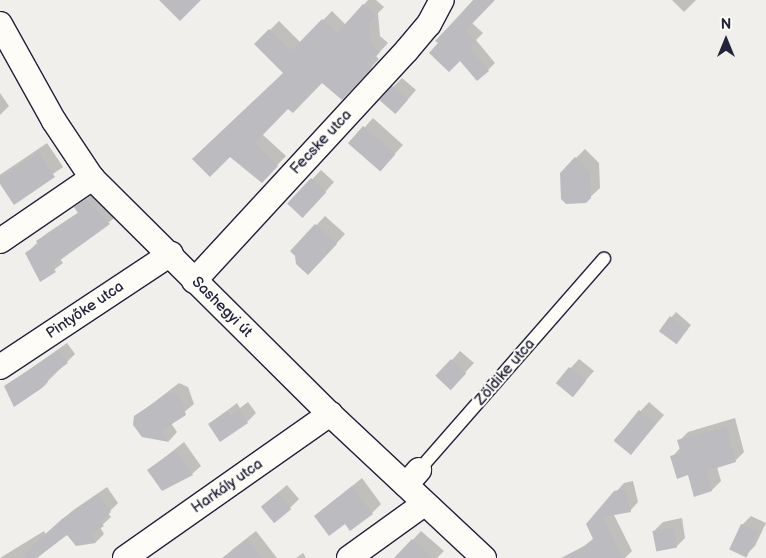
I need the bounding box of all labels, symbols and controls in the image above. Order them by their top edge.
north arrow [701,15,751,65]
text: N [721,16,731,33]
street label: Fecske utca [287,106,355,178]
street label: Sashegyi út [188,273,256,341]
street label: Pintyőke utca [43,277,127,343]
street label: Zöldike utca [471,335,539,409]
street label: Harkály utca [188,455,266,517]

